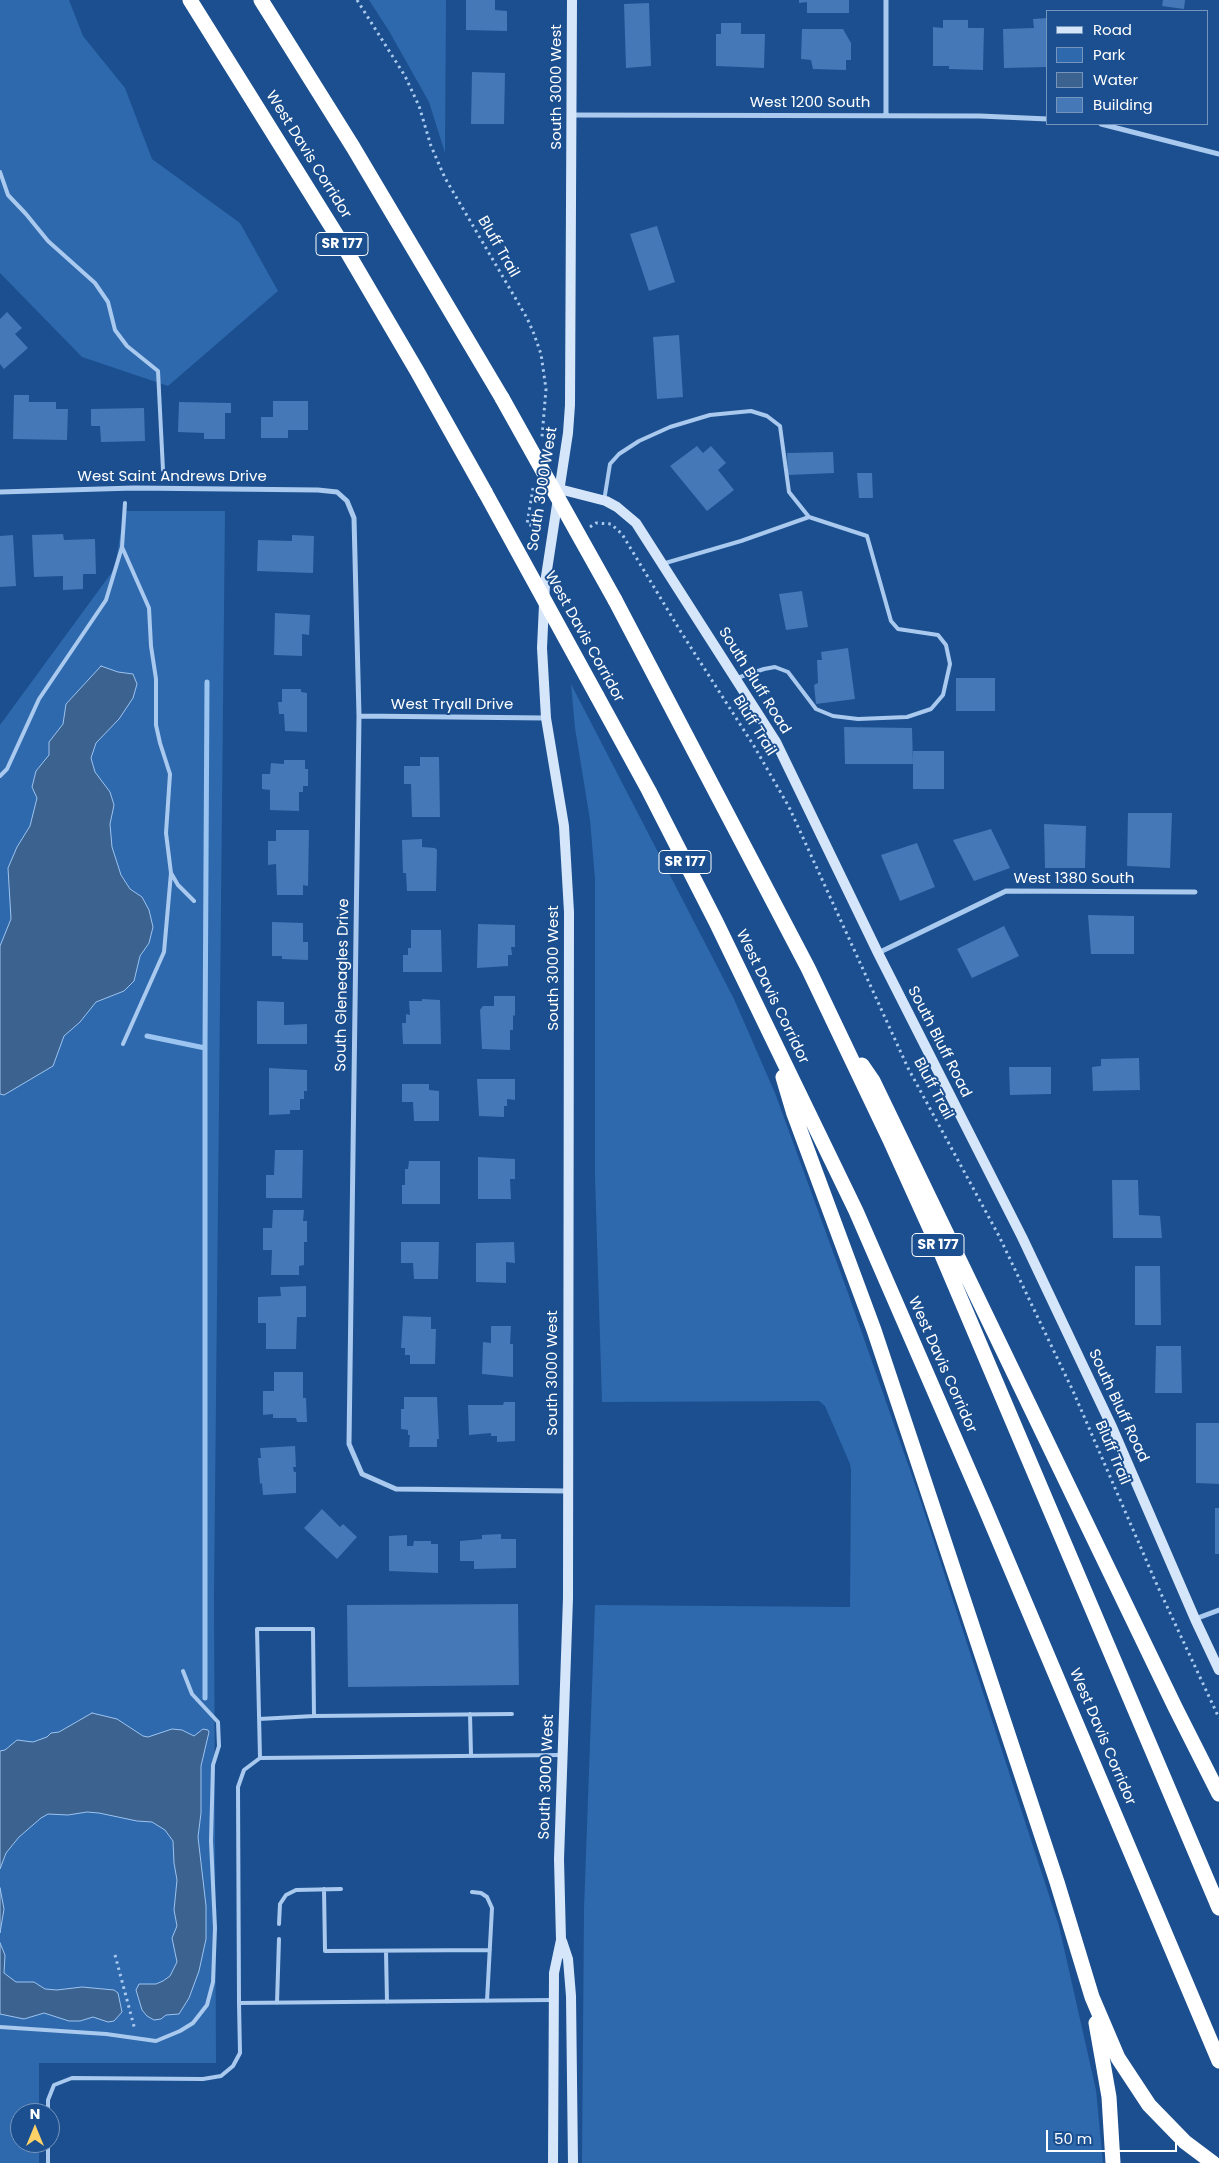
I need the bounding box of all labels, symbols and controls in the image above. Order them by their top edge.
legend [1046,10,1209,125]
text: Road [1093,19,1132,40]
street label: South 3000 West [548,24,566,150]
text: Park [1093,44,1125,65]
text: Water [1093,69,1138,90]
street label: West Davis Corridor [261,88,355,222]
street label: West 1200 South [750,94,870,112]
text: Building [1093,94,1153,115]
street label: Bluff Trail [473,213,523,281]
road number: SR 177 [316,232,368,255]
street label: South 3000 West [524,426,562,552]
street label: West Saint Andrews Drive [77,468,267,486]
street label: West Davis Corridor [540,568,628,706]
street label: South Bluff Road [714,624,794,738]
street label: Bluff Trail [728,693,780,759]
street label: West Tryall Drive [391,696,513,714]
road number: SR 177 [659,850,711,874]
street label: West 1380 South [1014,870,1134,888]
street label: South Gleneagles Drive [332,898,354,1072]
street label: South 3000 West [545,905,563,1031]
street label: West Davis Corridor [732,927,812,1067]
street label: South Bluff Road [903,983,975,1101]
street label: Bluff Trail [909,1055,957,1123]
road number: SR 177 [912,1234,964,1256]
street label: West Davis Corridor [904,1294,980,1436]
street label: South 3000 West [544,1310,562,1436]
street label: South Bluff Road [1084,1347,1152,1465]
street label: Bluff Trail [1091,1418,1133,1488]
street label: West Davis Corridor [1065,1666,1139,1808]
street label: South 3000 West [536,1714,558,1840]
north arrow [10,2103,60,2153]
text: N [30,2104,40,2124]
scale bar [1049,2120,1180,2152]
text: 50 m [1054,2128,1092,2149]

